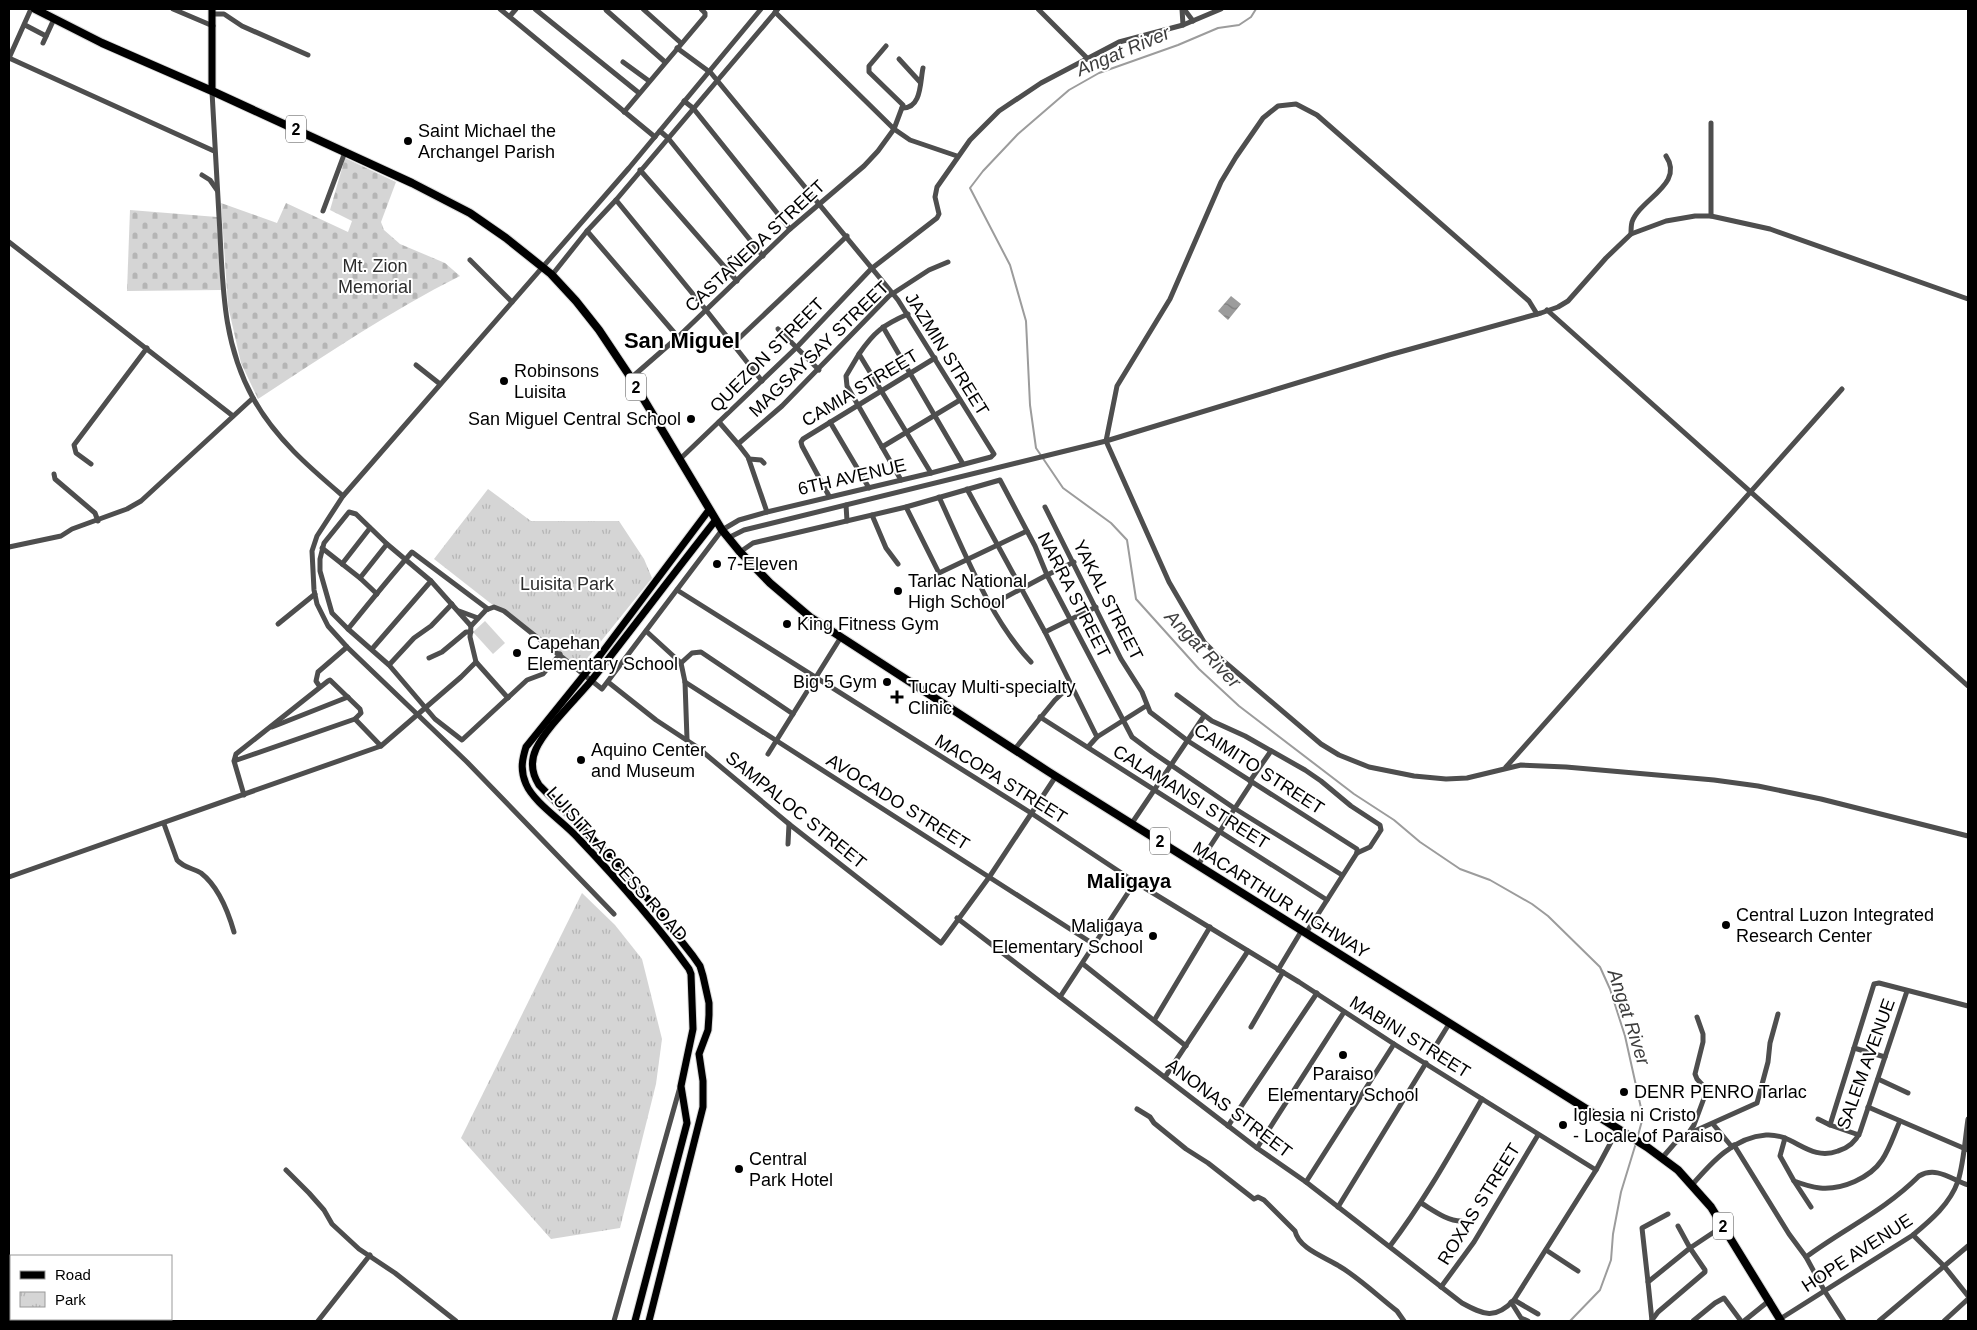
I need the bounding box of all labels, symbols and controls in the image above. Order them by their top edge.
water label: Angat River [1072,22,1173,80]
road number: 2 [286,116,306,142]
place label: Saint Michael the Archangel Parish [418,121,556,162]
marker: Saint Michael the Archangel Parish [402,135,414,147]
street label: CASTAÑEDA STREET [680,175,829,316]
park label: Mt. Zion Memorial [338,256,412,297]
street label: MAGSAYSAY STREET [745,277,893,421]
street label: JAZMIN STREET [901,289,993,419]
street label: QUEZON STREET [706,294,828,416]
district label: San Miguel [624,328,740,353]
street label: CAMIA STREET [798,345,922,431]
place label: Robinsons Luisita [514,361,599,402]
road number: 2 [626,374,646,401]
marker: Robinsons Luisita [498,375,510,387]
place label: San Miguel Central School [468,409,681,429]
marker: San Miguel Central School [685,413,697,425]
street label: 6TH AVENUE [796,455,908,499]
street label: NARRA STREET [1034,529,1114,661]
street label: YAKAL STREET [1069,537,1147,663]
place label: 7-Eleven [727,554,798,574]
marker: 7-Eleven [711,558,723,570]
place label: Tarlac National High School [908,571,1027,612]
park label: Luisita Park [520,574,615,594]
marker: Tarlac National High School [892,585,904,597]
water label: Angat River [1160,605,1245,692]
place label: King Fitness Gym [797,614,939,634]
marker: King Fitness Gym [781,618,793,630]
place label: Capehan Elementary School [527,633,678,674]
marker: Capehan Elementary School [511,647,523,659]
place label: Big 5 Gym [793,672,877,692]
marker: Big 5 Gym [881,676,893,688]
place label: Tucay Multi-specialty Clinic [908,677,1075,718]
marker: Tucay Multi-specialty Clinic [890,690,904,704]
street label: CAIMITO STREET [1190,720,1328,818]
street label: MACOPA STREET [931,730,1071,828]
place label: Aquino Center and Museum [591,740,706,781]
street label: CALAMANSI STREET [1109,741,1273,853]
street label: SAMPALOC STREET [722,747,870,873]
street label: AVOCADO STREET [823,750,973,854]
marker: Aquino Center and Museum [575,754,587,766]
street label: LUISITA ACCESS ROAD [542,783,692,945]
road number: 2 [1150,828,1170,854]
street label: MACARTHUR HIGHWAY [1189,838,1373,962]
district label: Maligaya [1087,870,1172,892]
place label: Central Luzon Integrated Research Center [1736,905,1934,946]
place label: Maligaya Elementary School [992,916,1144,957]
marker: Central Luzon Integrated Research Center [1720,919,1732,931]
marker: Maligaya Elementary School [1147,930,1159,942]
water label: Angat River [1603,966,1655,1068]
street label: MABINI STREET [1346,992,1474,1082]
street label: SALEM AVENUE [1833,996,1899,1132]
marker: Paraiso Elementary School [1337,1049,1349,1061]
street label: ANONAS STREET [1162,1054,1296,1162]
place label: Paraiso Elementary School [1267,1064,1419,1105]
place label: DENR PENRO Tarlac [1634,1082,1807,1102]
marker: DENR PENRO Tarlac [1618,1086,1630,1098]
place label: Iglesia ni Cristo - Locale of Paraiso [1573,1105,1723,1146]
marker: Iglesia ni Cristo - Locale of Paraiso [1557,1119,1569,1131]
street label: ROXAS STREET [1434,1140,1524,1268]
place label: Central Park Hotel [749,1149,833,1190]
marker: Central Park Hotel [733,1163,745,1175]
street label: HOPE AVENUE [1798,1210,1916,1296]
road number: 2 [1713,1212,1733,1240]
legend [10,1255,172,1320]
text: Road [55,1266,91,1283]
text: Park [55,1291,86,1308]

